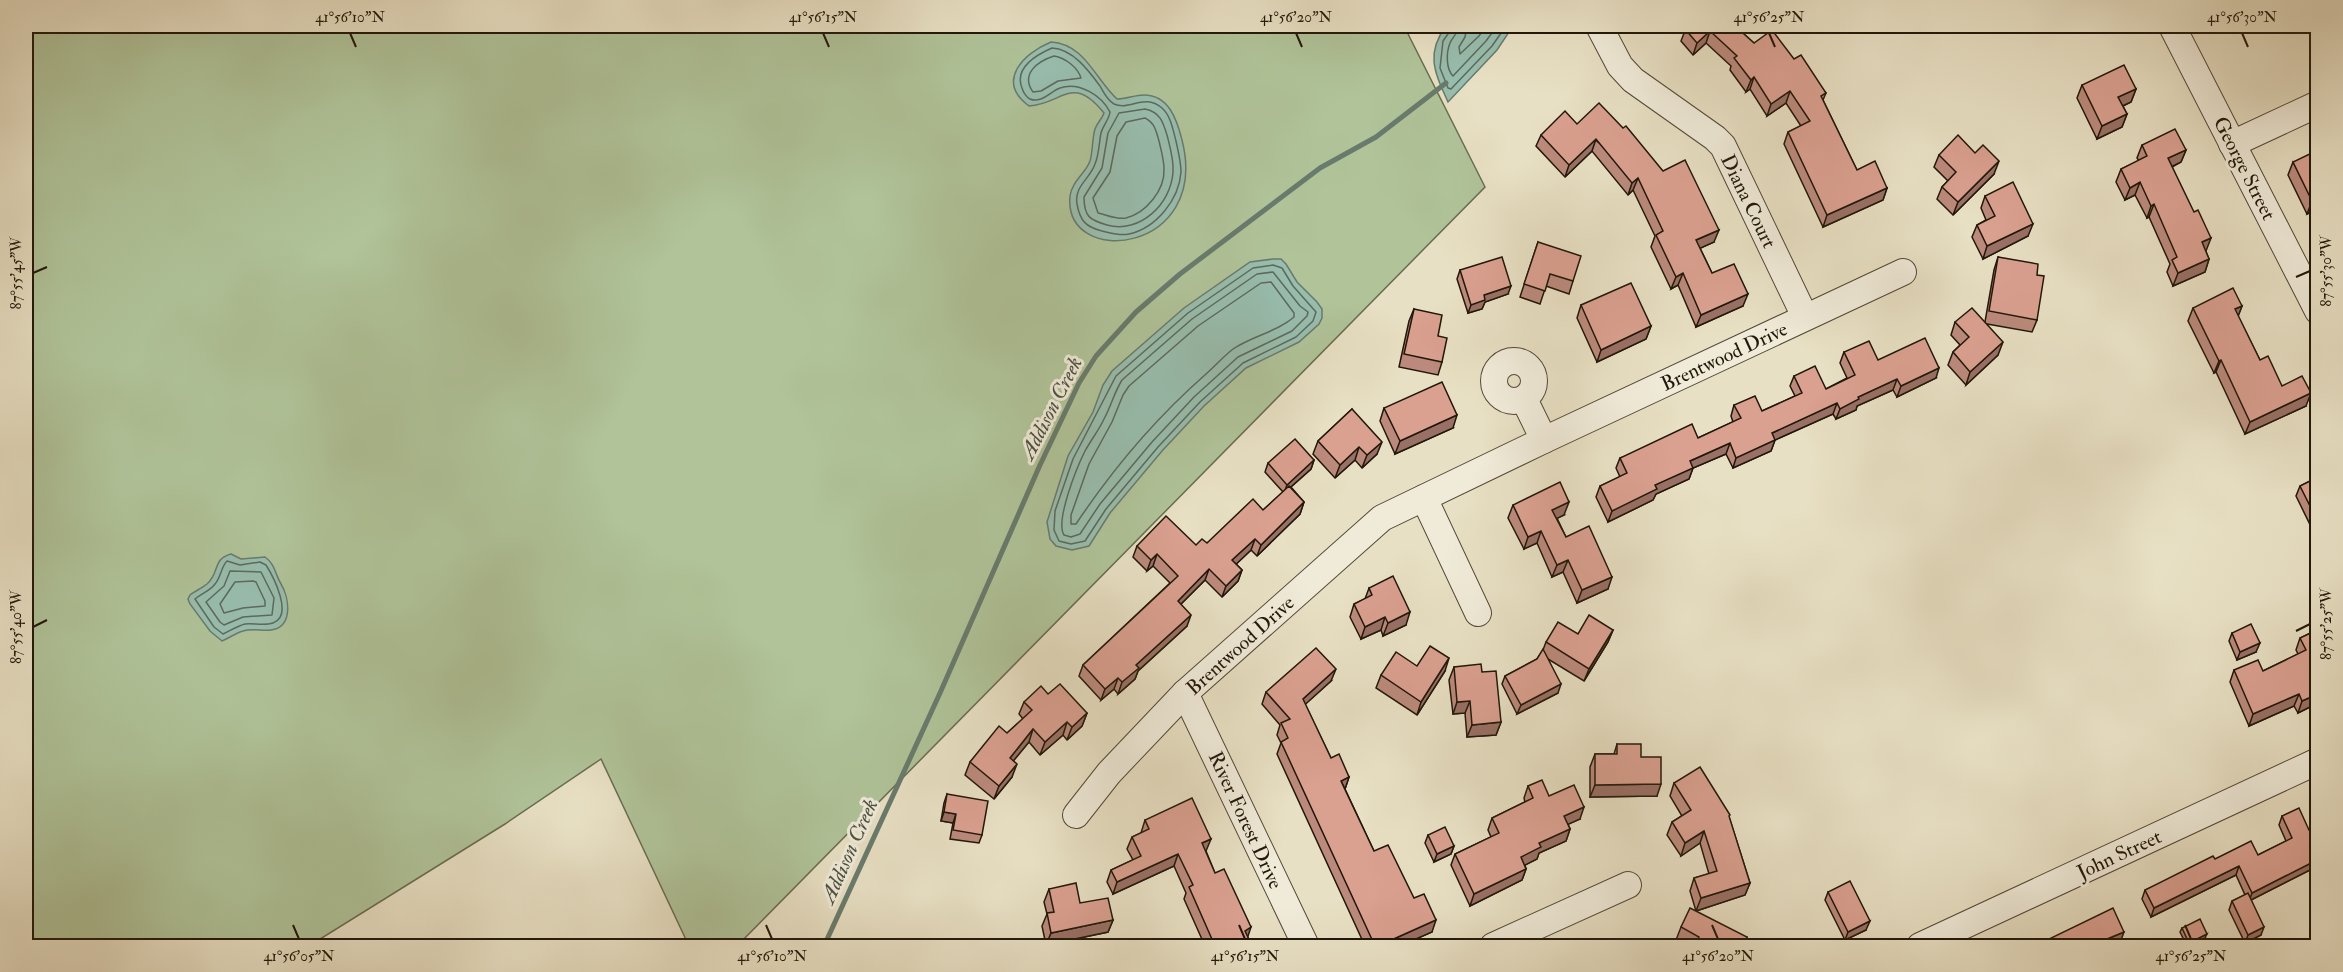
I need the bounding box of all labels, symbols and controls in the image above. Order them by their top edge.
text: 41°56'10"N [315,8,385,27]
text: 41°56'15"N [789,8,858,27]
text: 41°56'20"N [1260,8,1333,27]
text: 41°56'25"N [1734,8,1805,27]
text: 41°56'30"N [2207,8,2278,27]
street label: George Street [2208,112,2282,225]
street label: Diana Court [1715,150,1782,253]
text: 87°55'30"W [2317,235,2336,307]
text: 87°55'45"W [7,236,26,309]
street label: Brentwood Drive [1657,316,1791,397]
water label: Addison Creek [1013,353,1089,466]
text: 87°55'25"W [2317,587,2336,660]
text: 87°55'40"W [7,589,26,664]
street label: Brentwood Drive [1181,590,1300,700]
street label: River Forest Drive [1203,747,1288,893]
water label: Addison Creek [814,795,884,909]
street label: John Street [2072,824,2166,885]
text: 41°56'05"N [264,947,335,966]
text: 41°56'10"N [737,947,807,966]
text: 41°56'15"N [1211,947,1280,966]
text: 41°56'20"N [1682,947,1755,966]
text: 41°56'25"N [2156,947,2227,966]

